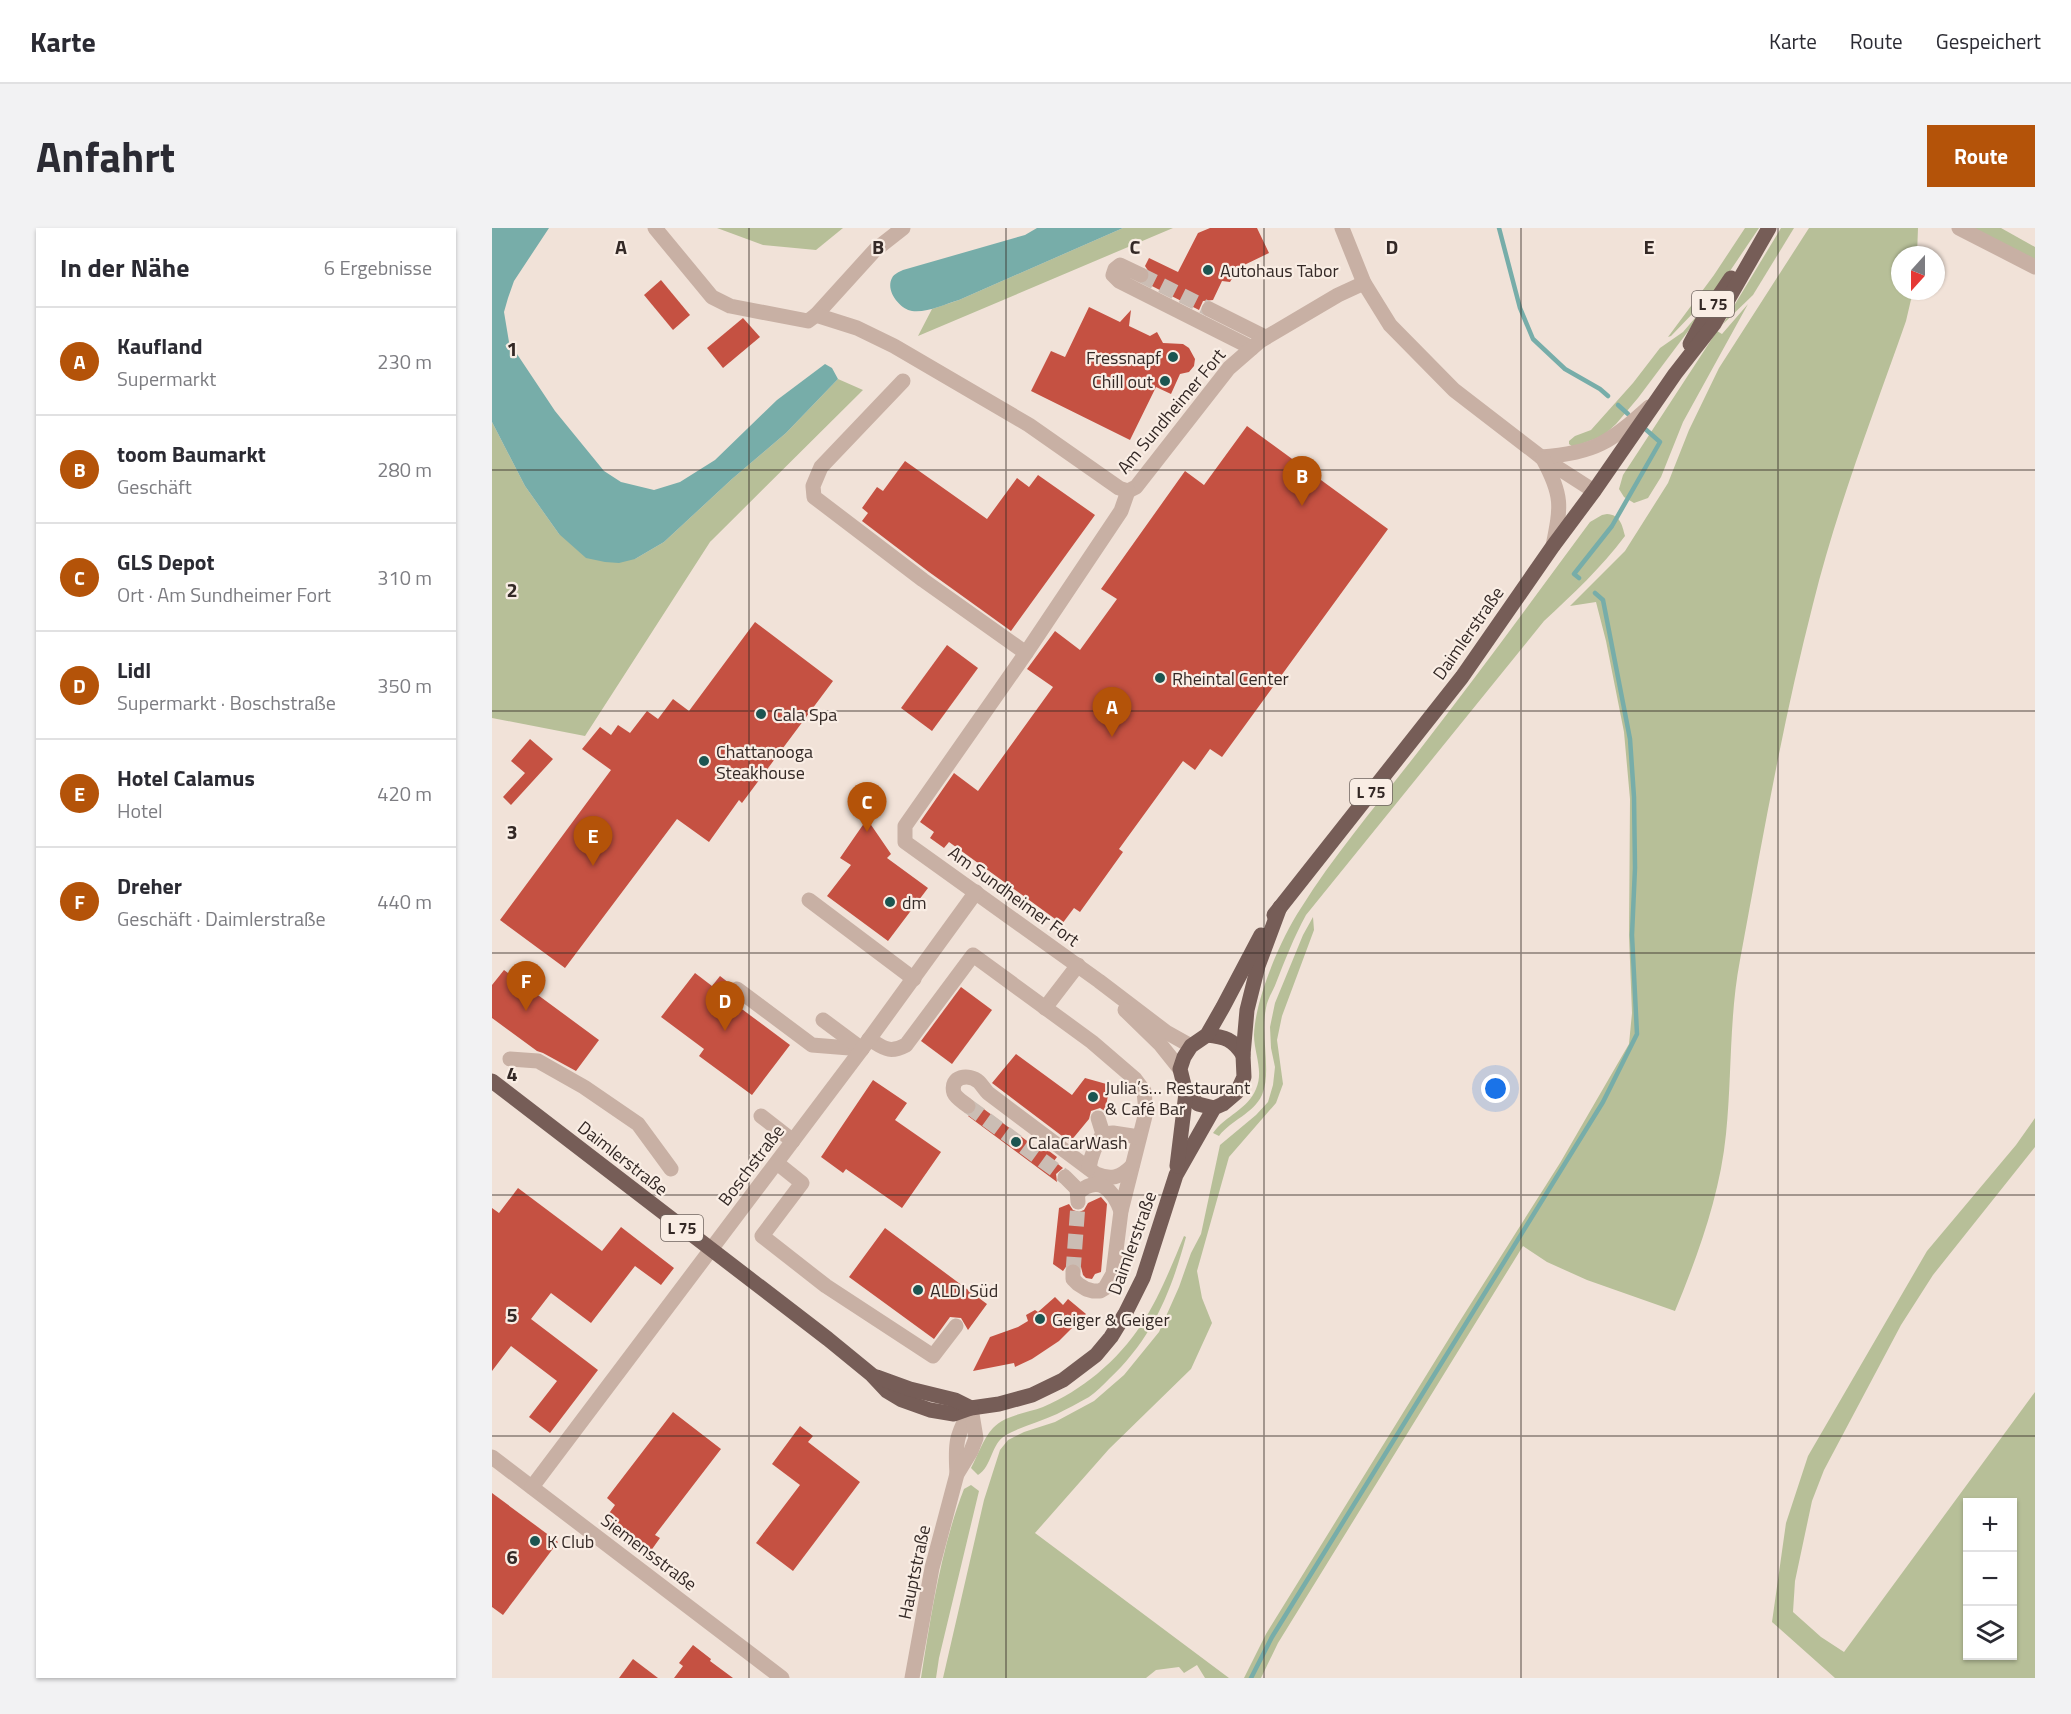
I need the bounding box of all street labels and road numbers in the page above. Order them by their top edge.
road number: L 75 [1692,291,1734,317]
street label: Am Sundheimer Fort [1110,342,1232,480]
street label: Daimlerstraße [1426,581,1510,685]
road number: L 75 [1350,779,1392,805]
street label: Am Sundheimer Fort [943,839,1086,953]
street label: Daimlerstraße [572,1114,674,1202]
street label: Boschstraße [711,1119,791,1211]
street label: Daimlerstraße [1101,1187,1163,1299]
road number: L 75 [661,1215,703,1241]
street label: Siemensstraße [595,1507,703,1597]
street label: Hauptstraße [891,1522,937,1622]

